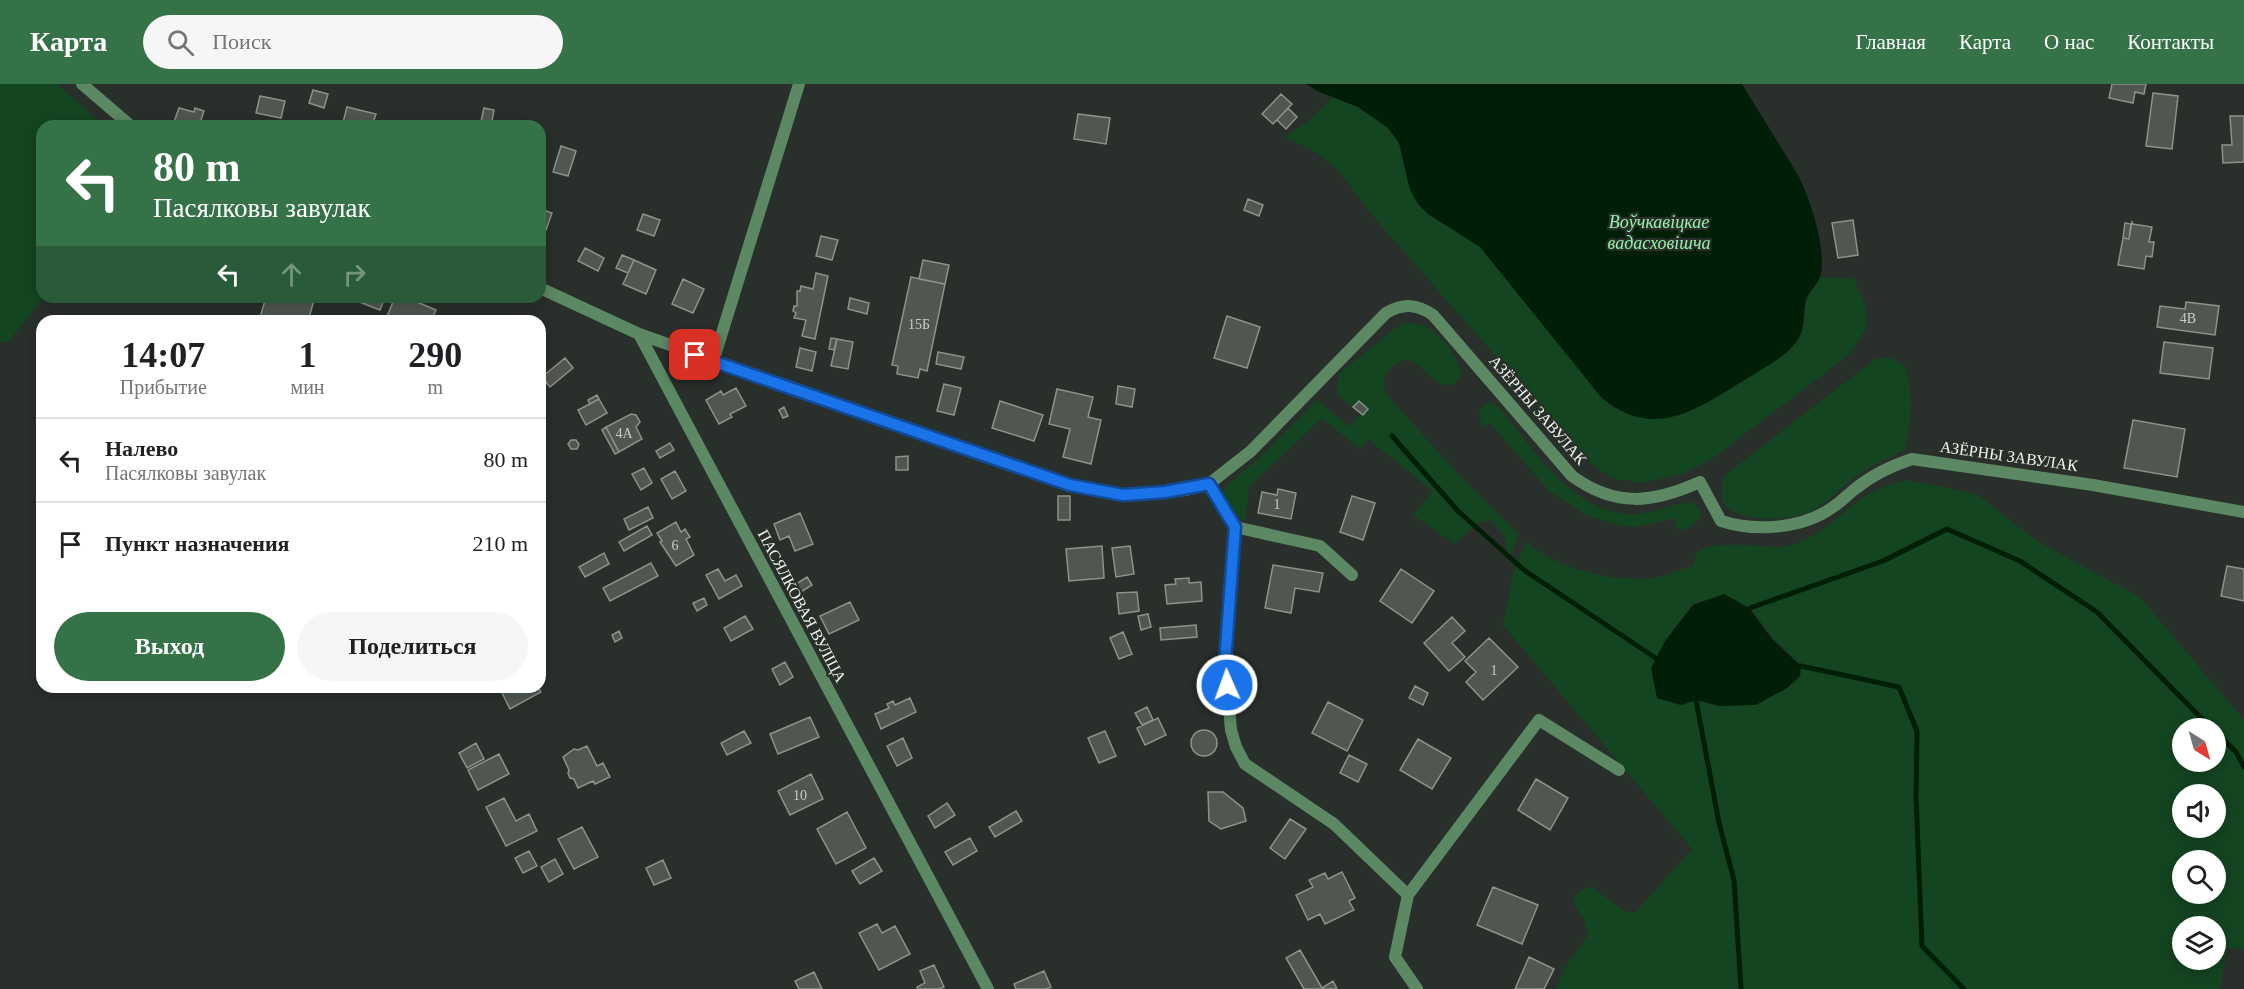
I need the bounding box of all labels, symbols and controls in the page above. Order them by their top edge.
search box [143,15,563,69]
text: Карта [30,26,107,57]
icon: search [164,26,197,59]
text: Поиск [212,29,271,54]
text: Главная [1856,30,1926,54]
text: Карта [1959,30,2011,54]
text: О нас [2044,30,2094,54]
text: Контакты [2127,30,2214,54]
icon: left [54,144,132,222]
text: 80 m [153,144,241,190]
text: Пасялковы завулак [153,193,371,223]
water label: Воўчкавіцкае вадасховішча [1607,212,1711,253]
icon: left [212,258,245,291]
icon: ahead [275,258,308,291]
icon: right [338,258,371,291]
house number: 4В [2180,311,2196,326]
house number: 15Б [908,317,930,332]
pin [669,329,720,380]
text: 14:07 [121,335,205,375]
text: 1 [299,335,317,375]
text: 290 [408,335,462,375]
icon: arrive [678,338,711,371]
street label: АЗЁРНЫ ЗАВУЛАК [1486,352,1590,468]
text: Прибытие [120,376,207,398]
text: мин [291,376,325,398]
text: m [427,376,443,398]
house number: 4А [615,426,633,441]
text: Налево [105,436,178,461]
street label: АЗЁРНЫ ЗАВУЛАК [1939,438,2079,474]
icon: left [54,444,87,477]
text: 80 m [483,447,528,472]
text: Пасялковы завулак [105,462,266,484]
house number: 1 [1274,497,1281,512]
street label: ПАСЯЛКОВАЯ ВУЛІЦА [754,527,850,686]
icon: arrive [54,528,87,561]
text: Пункт назначения [105,531,290,556]
text: 210 m [472,531,528,556]
house number: 6 [672,538,679,553]
button: Выход [54,612,285,681]
button: Поделиться [297,612,528,681]
position arrow [1195,653,1259,717]
house number: 1 [1491,663,1498,678]
north arrow [2172,718,2226,772]
map controls [2172,718,2226,970]
button: sound [2172,784,2226,838]
house number: 10 [793,788,807,803]
button: search [2172,850,2226,904]
button: layers [2172,916,2226,970]

